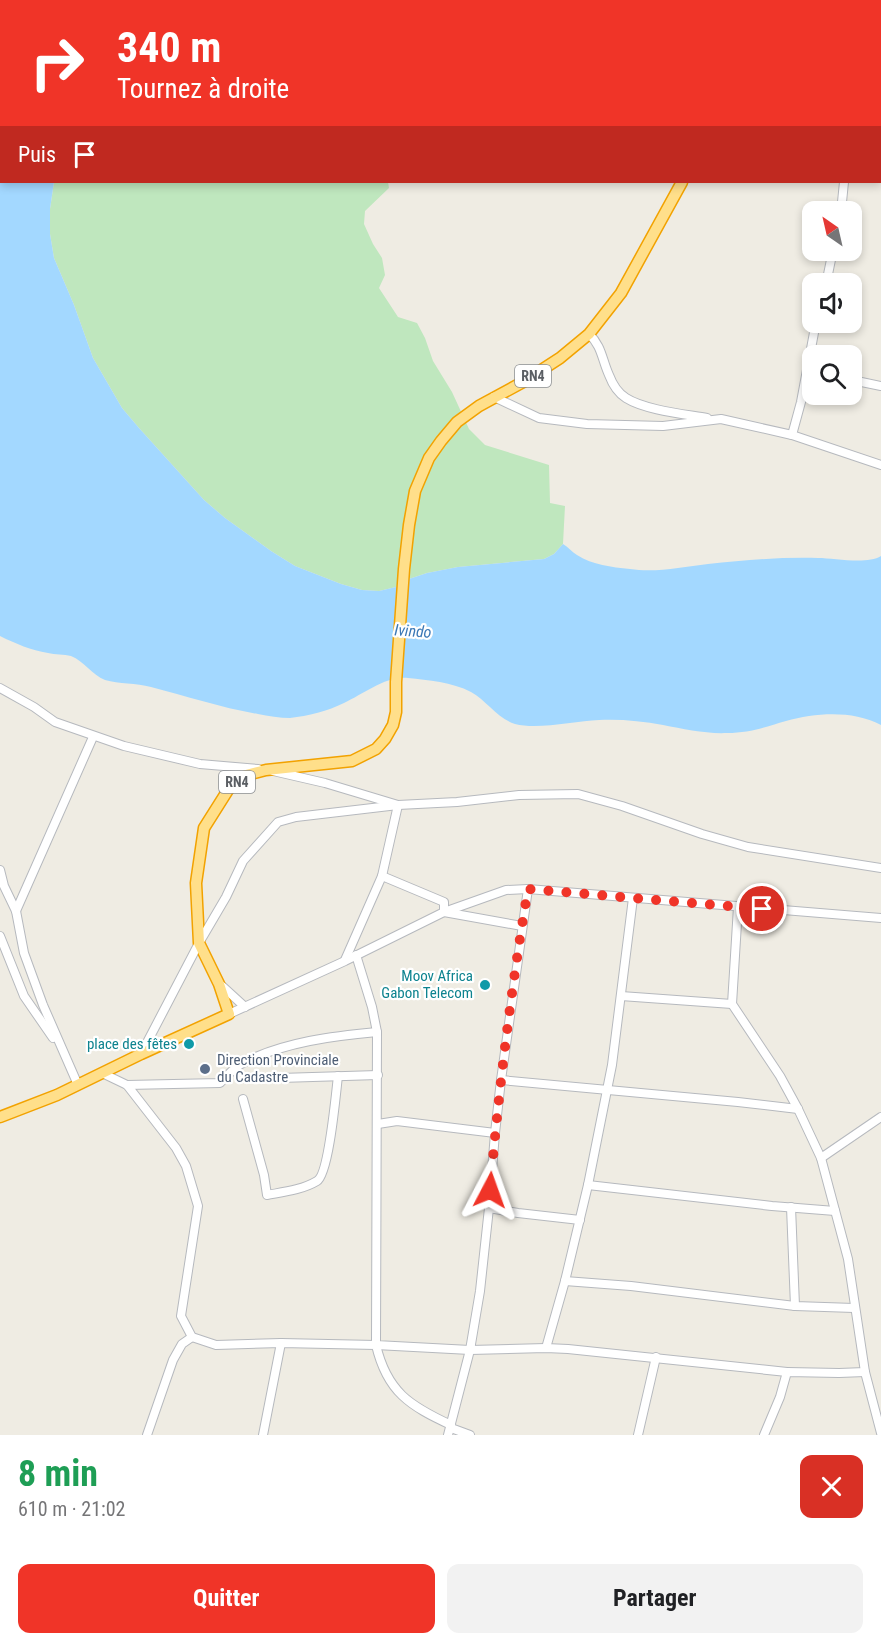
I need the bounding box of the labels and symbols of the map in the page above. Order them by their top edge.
north arrow [802,201,862,261]
road number: RN4 [515,365,551,387]
water label: Ivindo [394,620,432,642]
road number: RN4 [219,771,255,793]
pin [736,883,787,934]
place label: Moov Africa Gabon Telecom [381,967,473,1002]
marker: Moov Africa Gabon Telecom [478,978,492,992]
place label: place des fêtes [87,1035,177,1053]
marker: place des fêtes [182,1037,196,1051]
place label: Direction Provinciale du Cadastre [217,1051,339,1086]
marker: Direction Provinciale du Cadastre [198,1062,212,1076]
position arrow [458,1158,522,1222]

